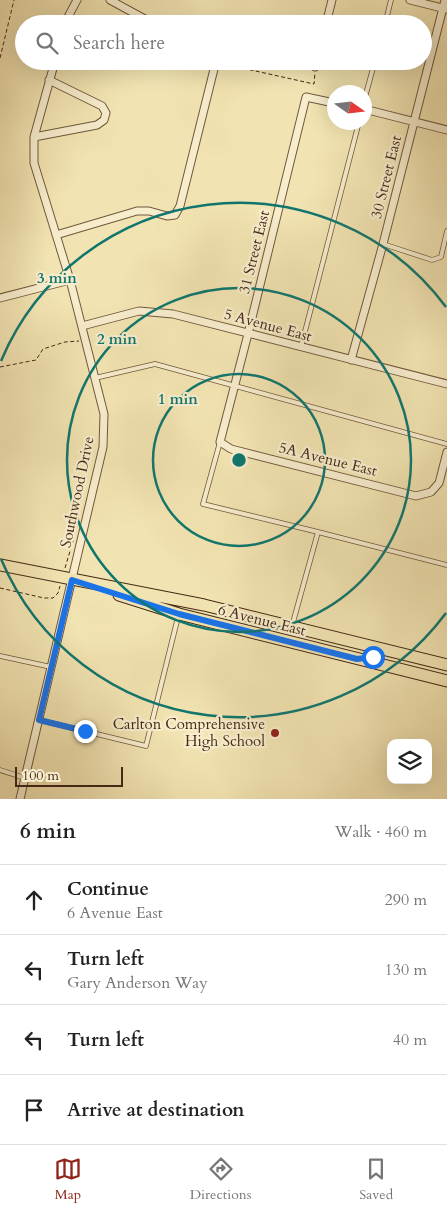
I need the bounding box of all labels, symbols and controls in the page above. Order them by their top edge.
search box [15,15,432,70]
icon: search [33,29,61,57]
text: Search here [73,30,165,56]
north arrow [327,85,372,130]
street label: 30 Street East [366,133,406,221]
street label: 31 Street East [234,208,274,296]
text: 3 min [37,268,77,288]
street label: 5 Avenue East [222,304,314,346]
text: 2 min [97,329,137,349]
text: 1 min [158,389,198,409]
street label: Southwood Drive [55,434,99,550]
street label: 5A Avenue East [277,437,379,481]
centre of rings [230,451,248,469]
street label: 6 Avenue East [216,599,308,641]
route start [362,646,385,669]
place label: Carlton Comprehensive High School [113,714,265,751]
route end [74,720,97,743]
marker: Carlton Comprehensive High School [269,727,281,739]
map controls [387,739,432,784]
button: layers [387,739,432,784]
scale bar [15,764,122,787]
text: 100 m [22,766,59,785]
text: 6 min [20,817,76,846]
text: Walk · 460 m [335,821,427,843]
text: Continue [67,876,149,902]
icon: ahead [20,886,48,914]
text: 290 m [385,889,427,911]
text: 6 Avenue East [67,902,163,924]
text: Turn left [67,946,144,972]
icon: left [20,956,48,984]
text: 130 m [385,959,427,981]
text: Gary Anderson Way [67,972,208,994]
icon: left [20,1026,48,1054]
text: Turn left [67,1027,144,1053]
text: 40 m [393,1029,427,1051]
icon: arrive [20,1096,48,1124]
text: Arrive at destination [67,1097,244,1123]
tab: Map [54,1155,82,1204]
tab: Directions [190,1155,251,1204]
tab: Saved [359,1155,393,1204]

